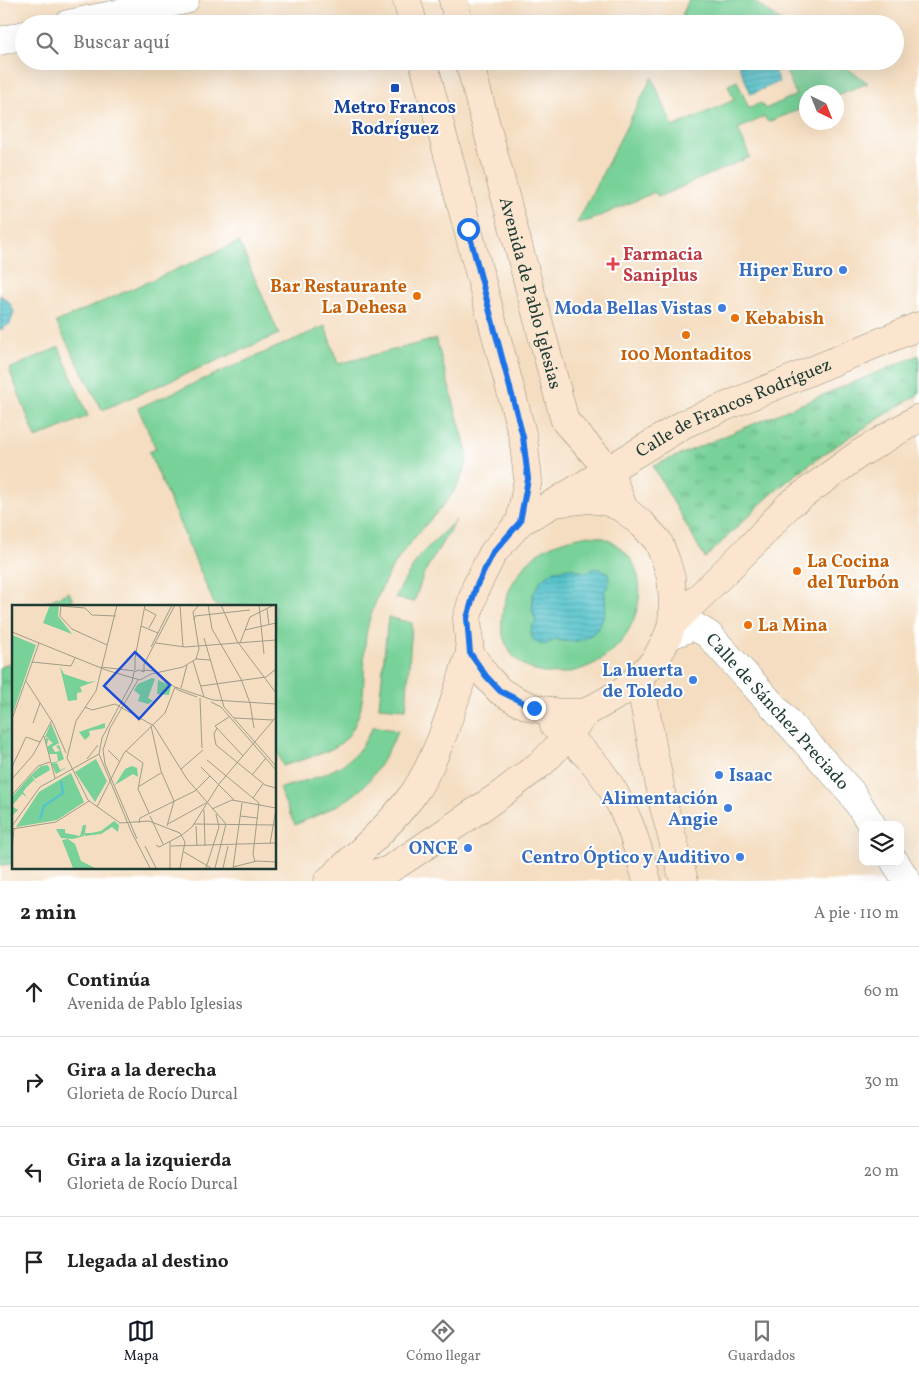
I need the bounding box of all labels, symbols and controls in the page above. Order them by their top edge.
search box [15,15,904,70]
icon: search [33,29,61,57]
text: Buscar aquí [73,30,170,56]
marker: Metro Francos Rodríguez [389,82,401,94]
north arrow [799,85,844,130]
place label: Metro Francos Rodríguez [334,96,456,142]
street label: Avenida de Pablo Iglesias [492,195,567,392]
route start [457,218,480,241]
place label: Farmacia Saniplus [623,243,703,289]
marker: Farmacia Saniplus [607,258,619,270]
place label: Hiper Euro [739,259,833,284]
marker: Hiper Euro [837,264,849,276]
place label: Bar Restaurante La Dehesa [270,275,407,321]
marker: Bar Restaurante La Dehesa [411,290,423,302]
place label: Moda Bellas Vistas [554,297,712,322]
marker: Moda Bellas Vistas [716,302,728,314]
place label: Kebabish [745,307,825,332]
marker: Kebabish [729,312,741,324]
marker: 100 Montaditos [680,329,692,341]
place label: 100 Montaditos [620,343,752,368]
street label: Calle de Francos Rodríguez [631,353,836,465]
place label: La Cocina del Turbón [807,550,900,596]
marker: La Cocina del Turbón [791,565,803,577]
inset map [12,605,276,868]
place label: La Mina [758,614,828,639]
marker: La Mina [742,619,754,631]
street label: Calle de Sánchez Preciado [699,628,854,796]
place label: La huerta de Toledo [602,659,683,705]
marker: La huerta de Toledo [687,674,699,686]
route end [523,697,546,720]
place label: Isaac [729,764,772,789]
marker: Isaac [713,769,725,781]
place label: Alimentación Angie [602,787,718,833]
marker: Alimentación Angie [722,802,734,814]
map controls [859,821,904,866]
button: layers [859,821,904,866]
place label: ONCE [409,837,458,862]
marker: ONCE [462,842,474,854]
place label: Centro Óptico y Auditivo [521,846,730,871]
marker: Centro Óptico y Auditivo [734,851,746,863]
text: 2 min [20,899,77,928]
text: A pie · 110 m [814,903,899,925]
text: Continúa [67,968,150,994]
icon: ahead [20,978,48,1006]
text: 60 m [864,981,899,1003]
text: Avenida de Pablo Iglesias [67,994,243,1016]
text: Gira a la derecha [67,1058,217,1084]
icon: right [20,1068,48,1096]
text: 30 m [864,1071,899,1093]
text: Glorieta de Rocío Durcal [67,1084,238,1106]
text: Gira a la izquierda [67,1148,232,1174]
icon: left [20,1158,48,1186]
text: 20 m [864,1161,899,1183]
text: Glorieta de Rocío Durcal [67,1174,238,1196]
icon: arrive [20,1248,48,1276]
text: Llegada al destino [67,1249,229,1275]
tab: Mapa [124,1317,159,1366]
tab: Cómo llegar [406,1317,481,1366]
tab: Guardados [728,1317,795,1366]

